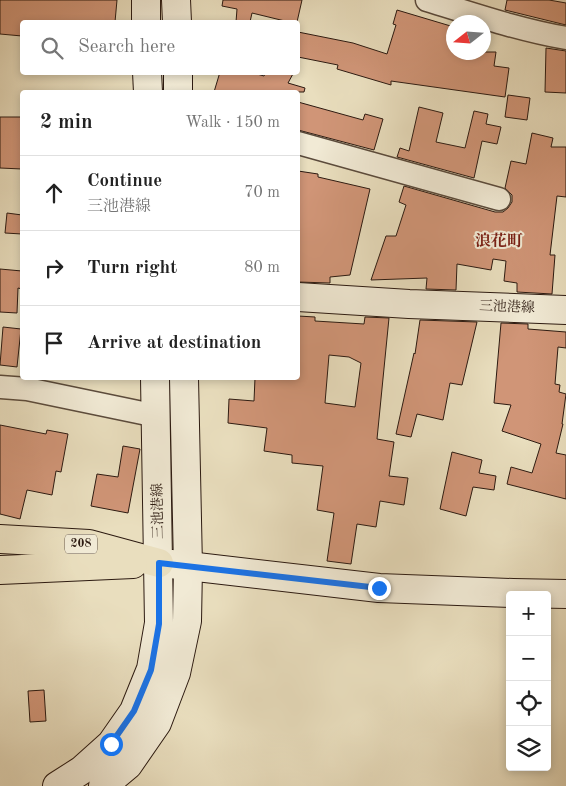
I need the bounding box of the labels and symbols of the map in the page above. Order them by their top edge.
north arrow [446,15,491,60]
district label: 浪花町 [475,232,523,250]
street label: 三池港線 [479,298,535,315]
street label: 三池港線 [150,483,165,539]
road number: 208 [65,534,97,554]
route end [368,577,391,600]
route start [100,733,123,756]

